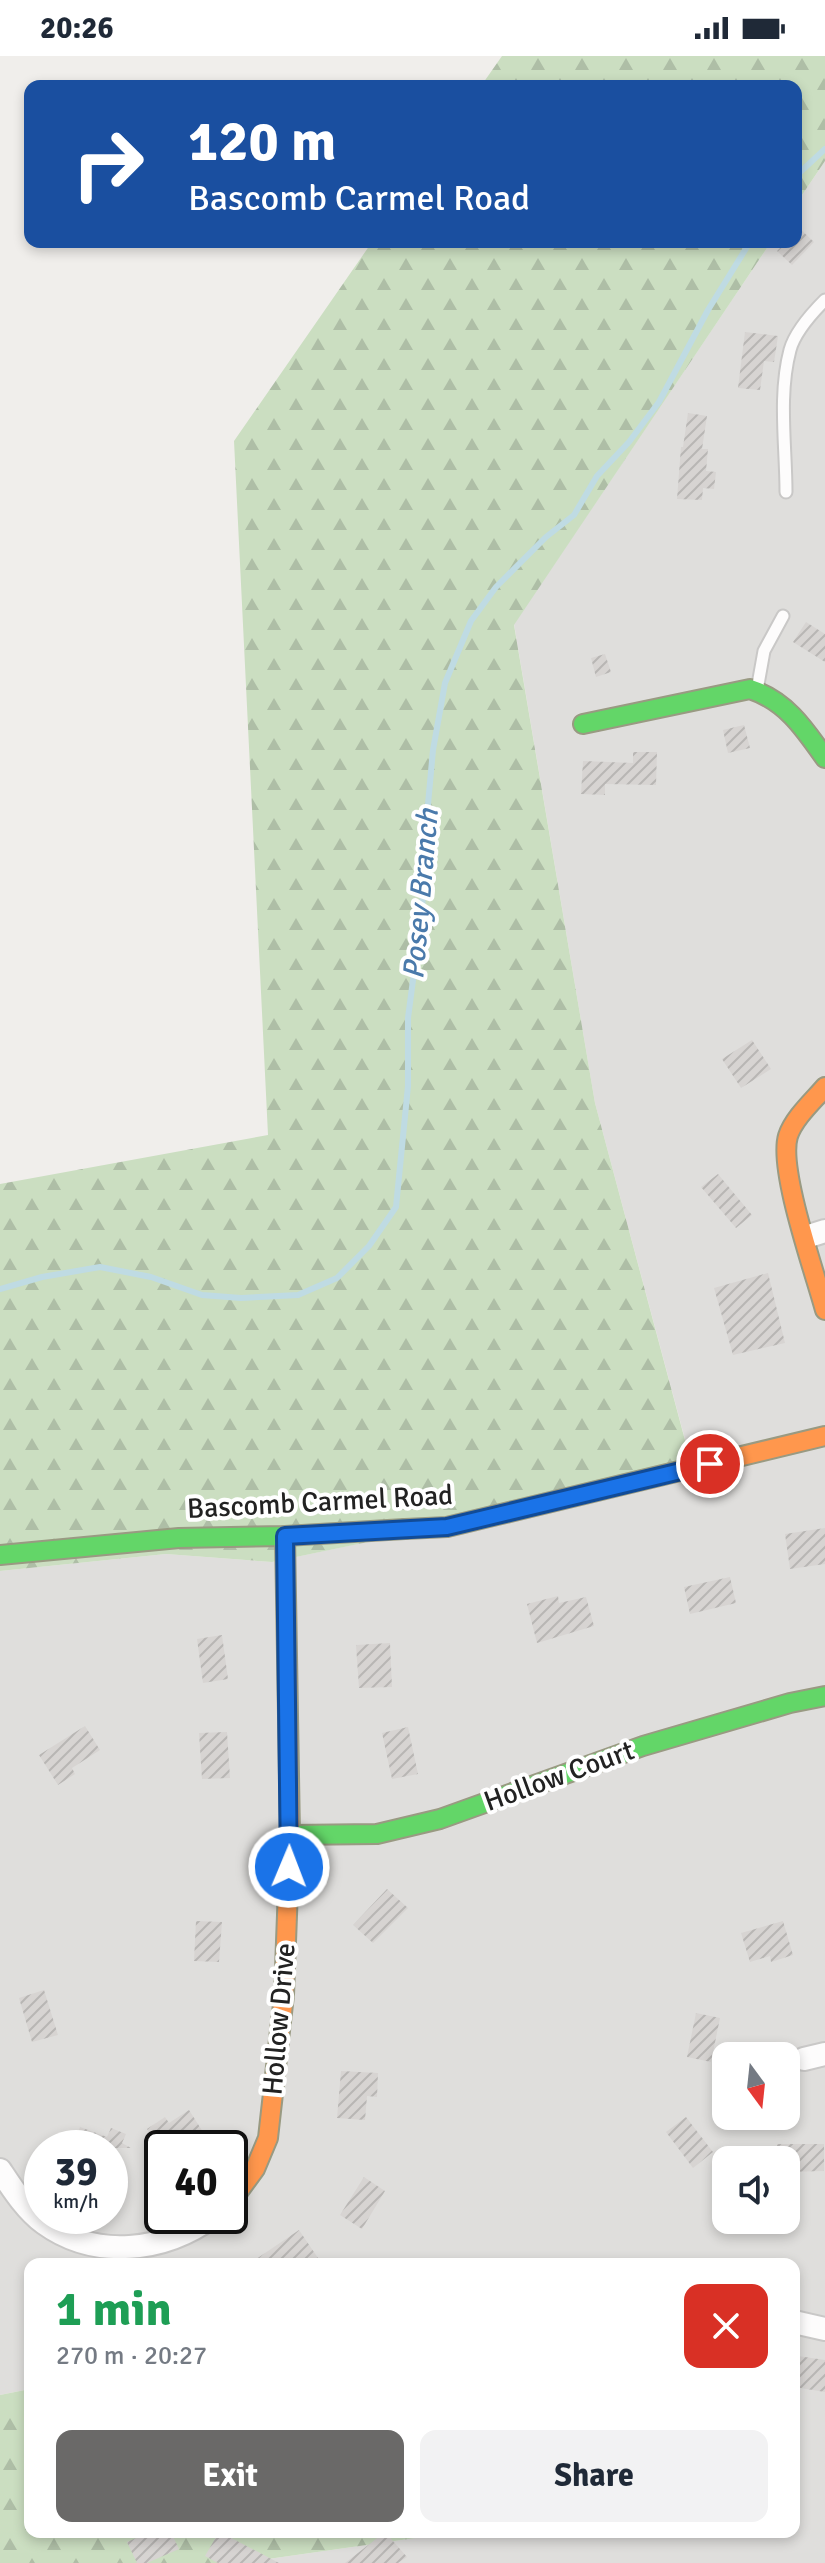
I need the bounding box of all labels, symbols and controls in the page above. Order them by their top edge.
text: 20:26 [40,10,114,47]
text: 120 m [188,107,336,176]
icon: right [56,112,160,216]
text: Bascomb Carmel Road [188,176,530,221]
water label: Posey Branch [395,807,447,981]
pin [676,1430,744,1498]
icon: arrive [688,1442,732,1486]
street label: Bascomb Carmel Road [186,1478,454,1526]
street label: Hollow Court [479,1733,639,1819]
position arrow [247,1825,331,1909]
street label: Hollow Drive [255,1942,303,2096]
north arrow [712,2042,800,2130]
map controls [712,2042,800,2234]
speed limit sign: 40 [144,2130,248,2234]
button: sound [712,2146,800,2234]
text: 39 [54,2147,98,2197]
text: km/h [53,2189,99,2214]
text: 1 min [56,2280,172,2339]
button: close [684,2284,768,2368]
text: 270 m · 20:27 [56,2340,207,2372]
button: Exit [56,2430,404,2522]
button: Share [420,2430,768,2522]

